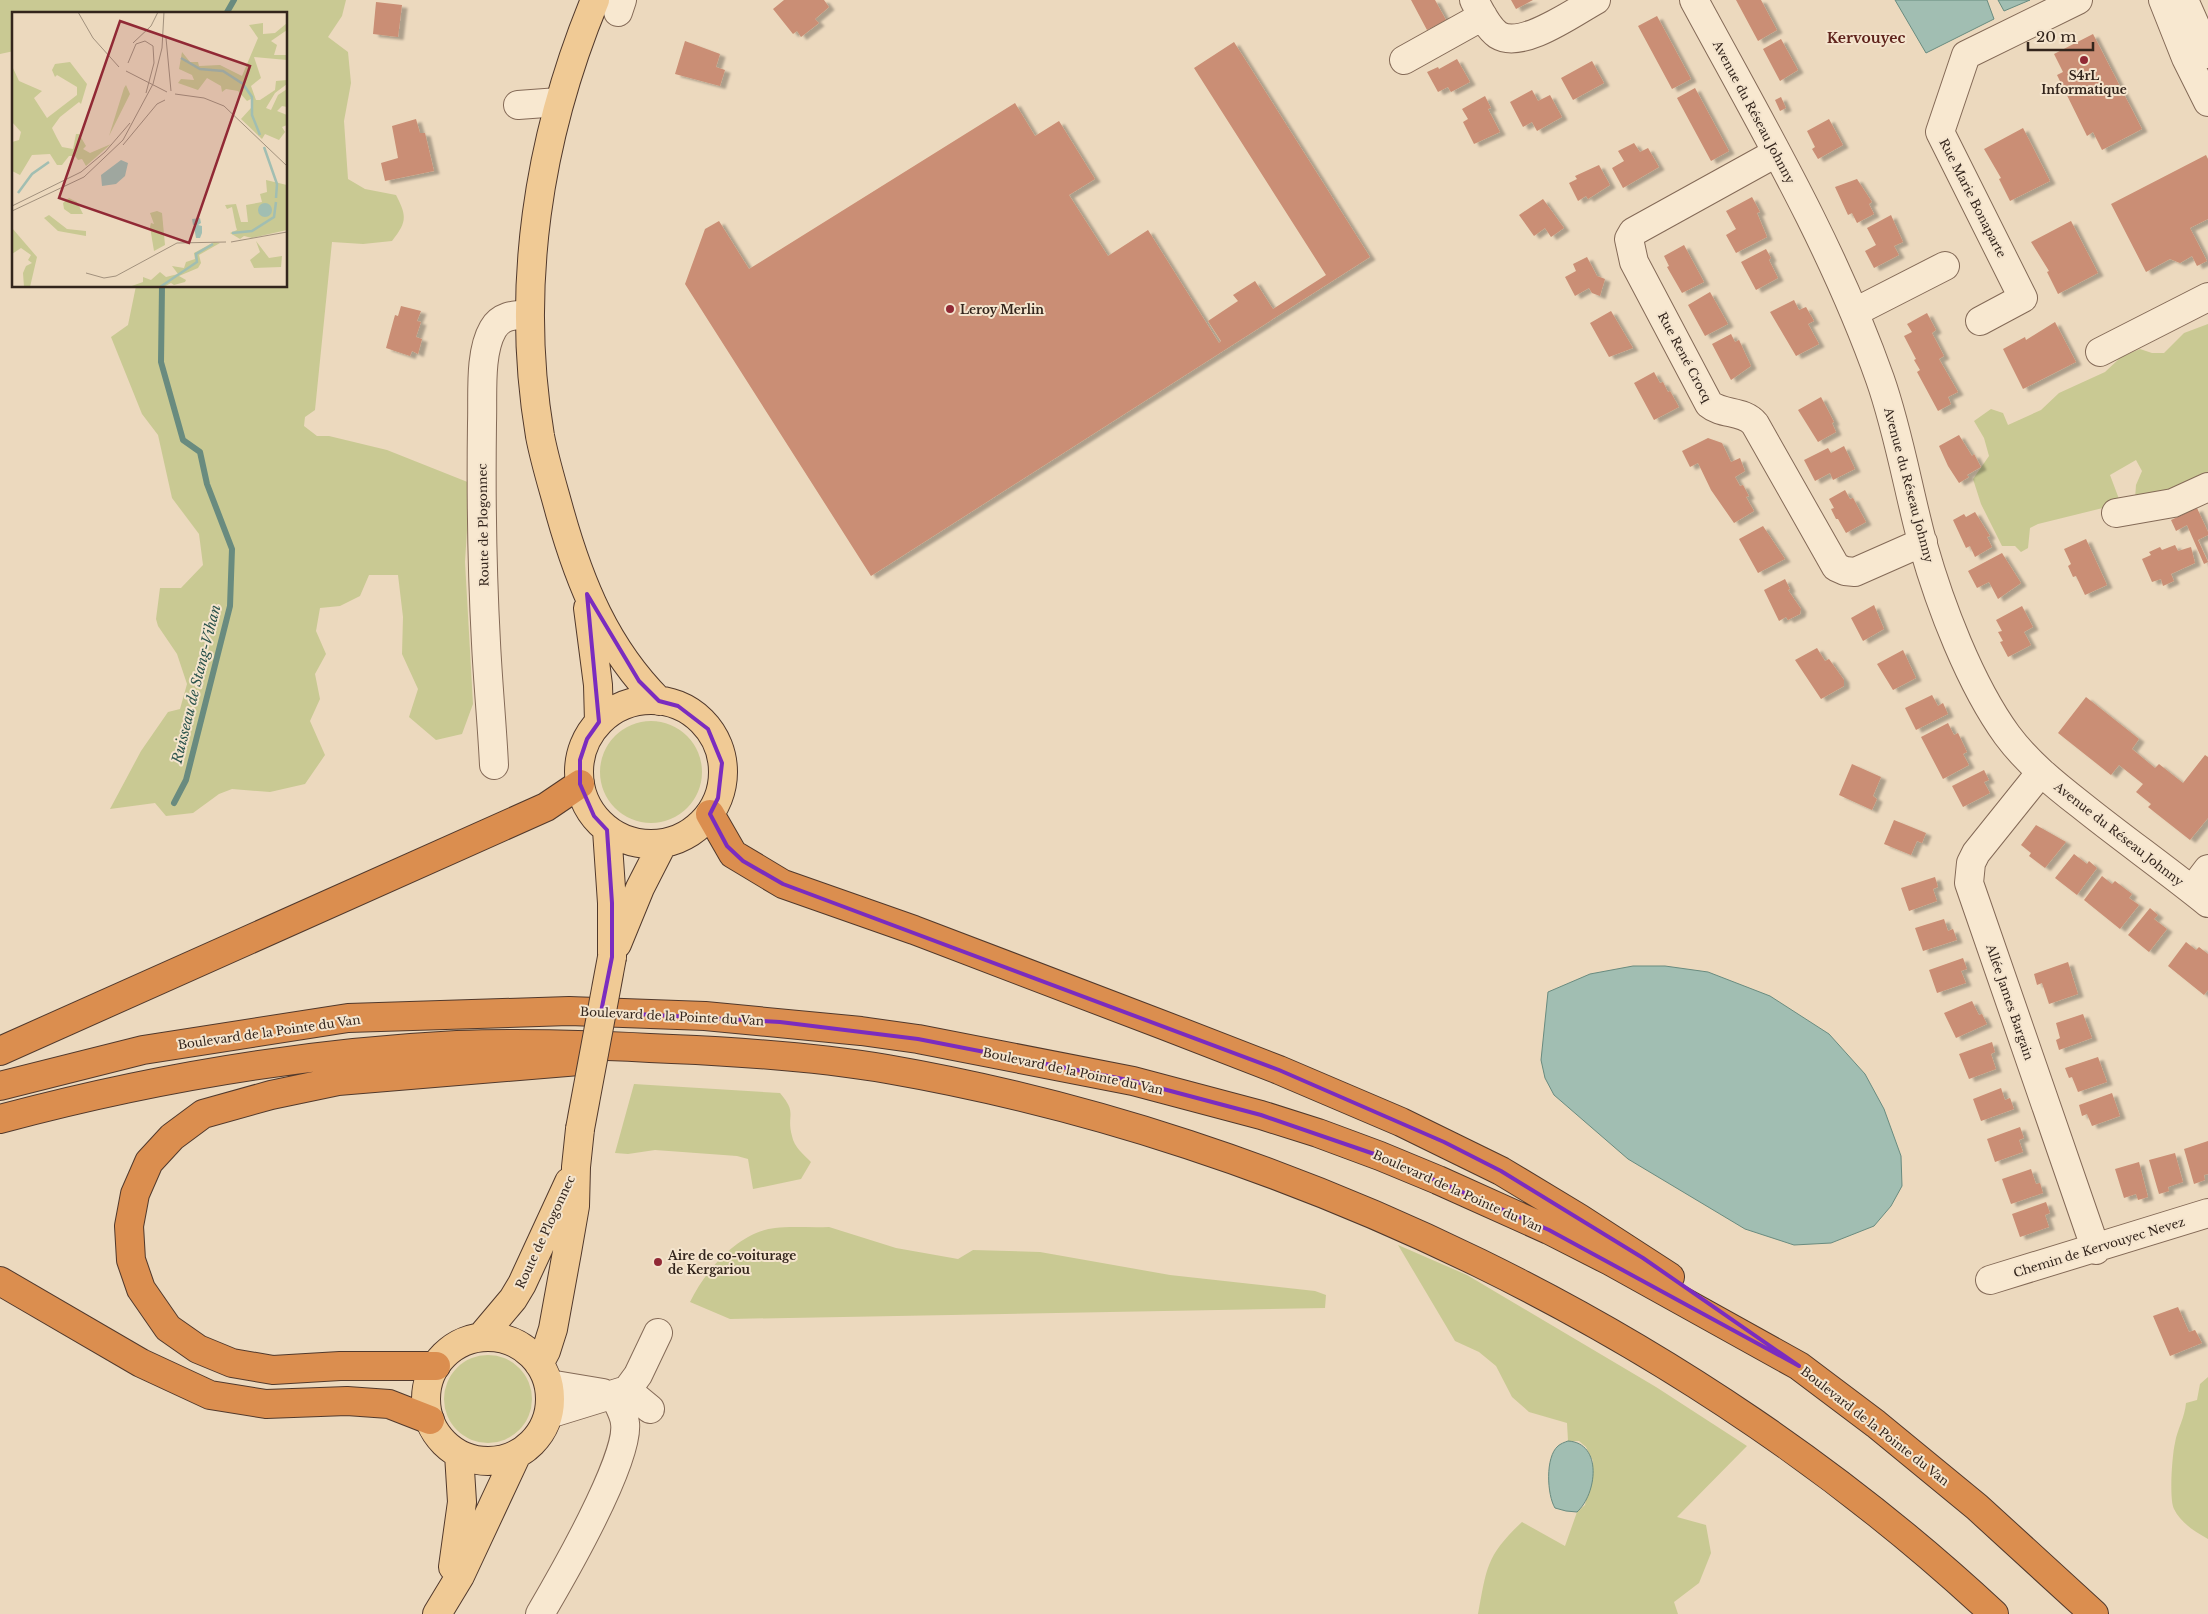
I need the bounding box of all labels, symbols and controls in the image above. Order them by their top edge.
inset map [12,12,288,288]
scale bar [2028,20,2093,52]
text: 20 m [2036,27,2076,46]
district label: Kervouyec [1827,29,1905,47]
street label: Avenue du Réseau Johnny [1709,37,1798,186]
marker: S4rL Informatique [2078,54,2090,66]
place label: S4rL Informatique [2041,68,2127,97]
street label: Rue Marie Bonaparte [1936,136,2010,260]
place label: Leroy Merlin [960,302,1044,317]
marker: Leroy Merlin [944,303,956,315]
street label: Rue René Crocq [1655,309,1715,405]
street label: Avenue du Réseau Johnny [1881,405,1937,564]
street label: Route de Plogonnec [474,463,492,587]
water label: Ruisseau de Stang-Vihan [167,603,224,766]
street label: Avenue du Réseau Johnny [2051,778,2187,889]
street label: Allée James Bargain [1983,941,2037,1062]
street label: Boulevard de la Pointe du Van [580,1004,764,1028]
street label: Boulevard de la Pointe du Van [177,1012,361,1052]
street label: Boulevard de la Pointe du Van [981,1045,1165,1097]
street label: Boulevard de la Pointe du Van [1371,1147,1545,1235]
street label: Route de Plogonnec [512,1172,578,1291]
street label: Chemin de Kervouyec Nevez [2011,1214,2187,1280]
place label: Aire de co-voiturage de Kergariou [667,1248,796,1277]
marker: Aire de co-voiturage de Kergariou [652,1256,664,1268]
street label: Boulevard de la Pointe du Van [1798,1363,1952,1489]

